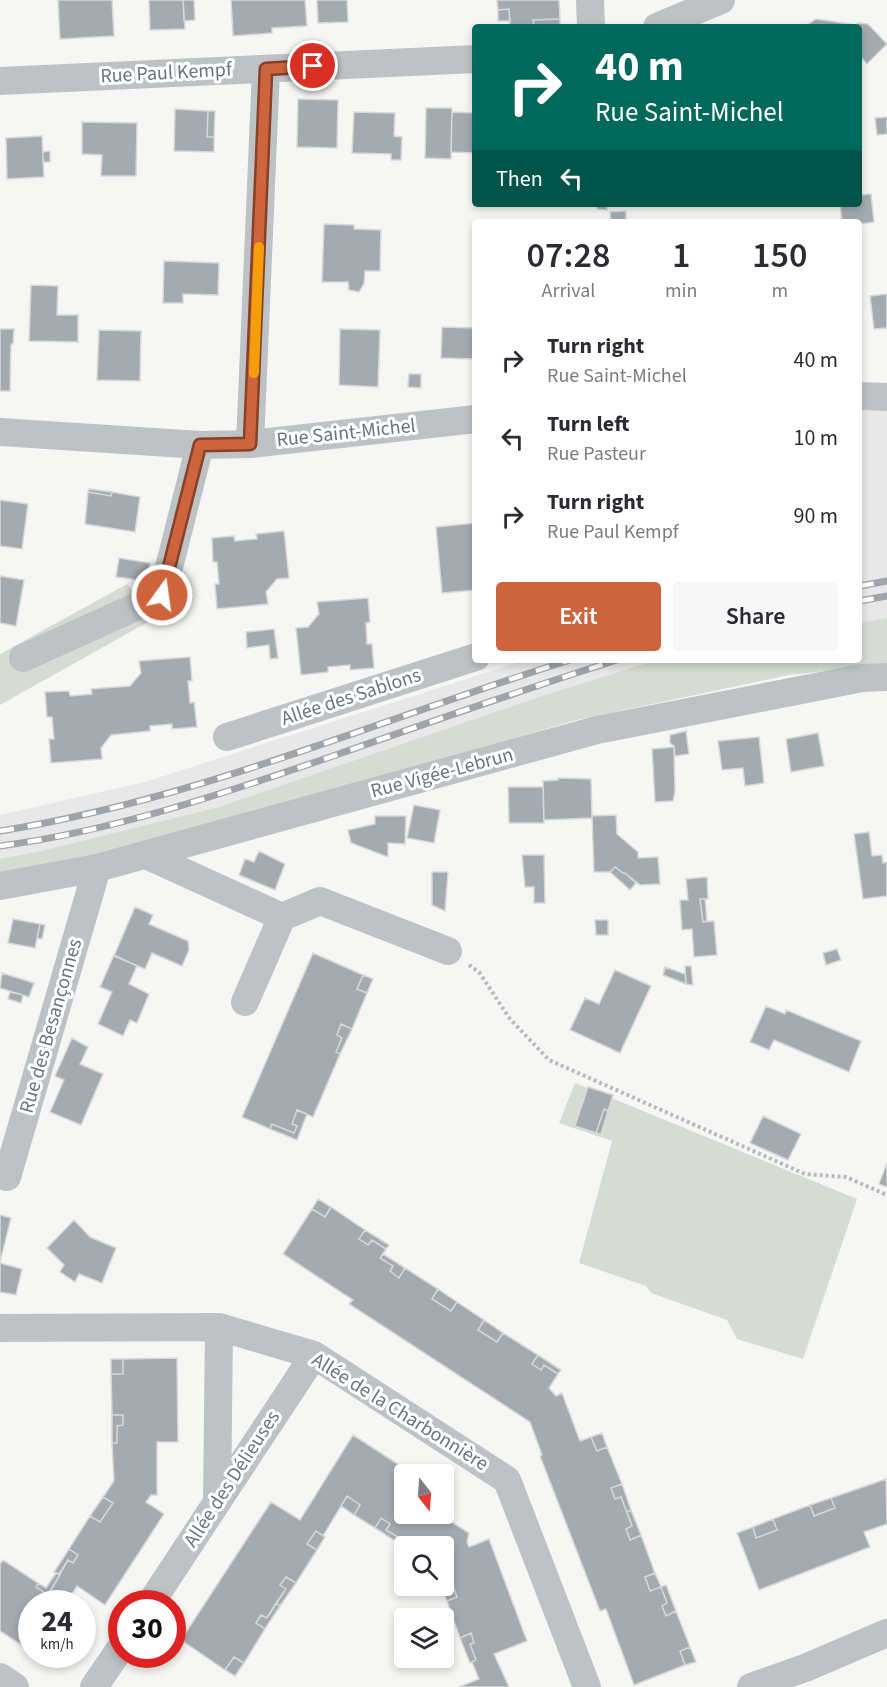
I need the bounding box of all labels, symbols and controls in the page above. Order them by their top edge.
text: 40 m [595,37,684,97]
pin [287,40,338,91]
icon: right [496,48,574,126]
icon: arrive [296,49,329,82]
street label: Rue Paul Kempf [100,56,234,90]
text: Rue Saint-Michel [595,93,784,132]
icon: left [555,162,588,195]
text: Then [496,163,543,195]
text: 07:28 [527,230,610,281]
text: 1 [672,230,690,281]
text: 150 [752,230,807,281]
text: Arrival [542,277,595,305]
text: min [665,277,697,305]
text: m [771,277,788,305]
text: Turn right [547,330,644,362]
icon: right [496,344,529,377]
text: 40 m [793,344,838,376]
text: Rue Saint-Michel [547,362,687,390]
text: Turn left [547,408,629,440]
street label: Rue Saint-Michel [275,412,417,454]
icon: left [496,422,529,455]
text: 10 m [793,422,838,454]
text: Rue Pasteur [547,440,646,468]
text: Turn right [547,486,644,518]
icon: right [496,500,529,533]
text: 90 m [793,500,838,532]
text: Rue Paul Kempf [547,518,679,546]
position arrow [130,563,194,627]
button: Exit [496,582,661,651]
button: Share [673,582,838,651]
street label: Allée des Sablons [278,661,424,733]
street label: Rue Vigée-Lebrun [368,740,516,806]
street label: Rue des Besançonnes [13,935,89,1117]
street label: Allée de la Charbonnière [306,1346,494,1478]
street label: Allée des Délieuses [177,1405,287,1553]
north arrow [394,1464,454,1524]
map controls [394,1464,454,1668]
button: search [394,1536,454,1596]
speed limit sign: 30 [108,1590,186,1668]
text: 24 [41,1600,73,1643]
button: layers [394,1608,454,1668]
text: km/h [40,1634,74,1655]

